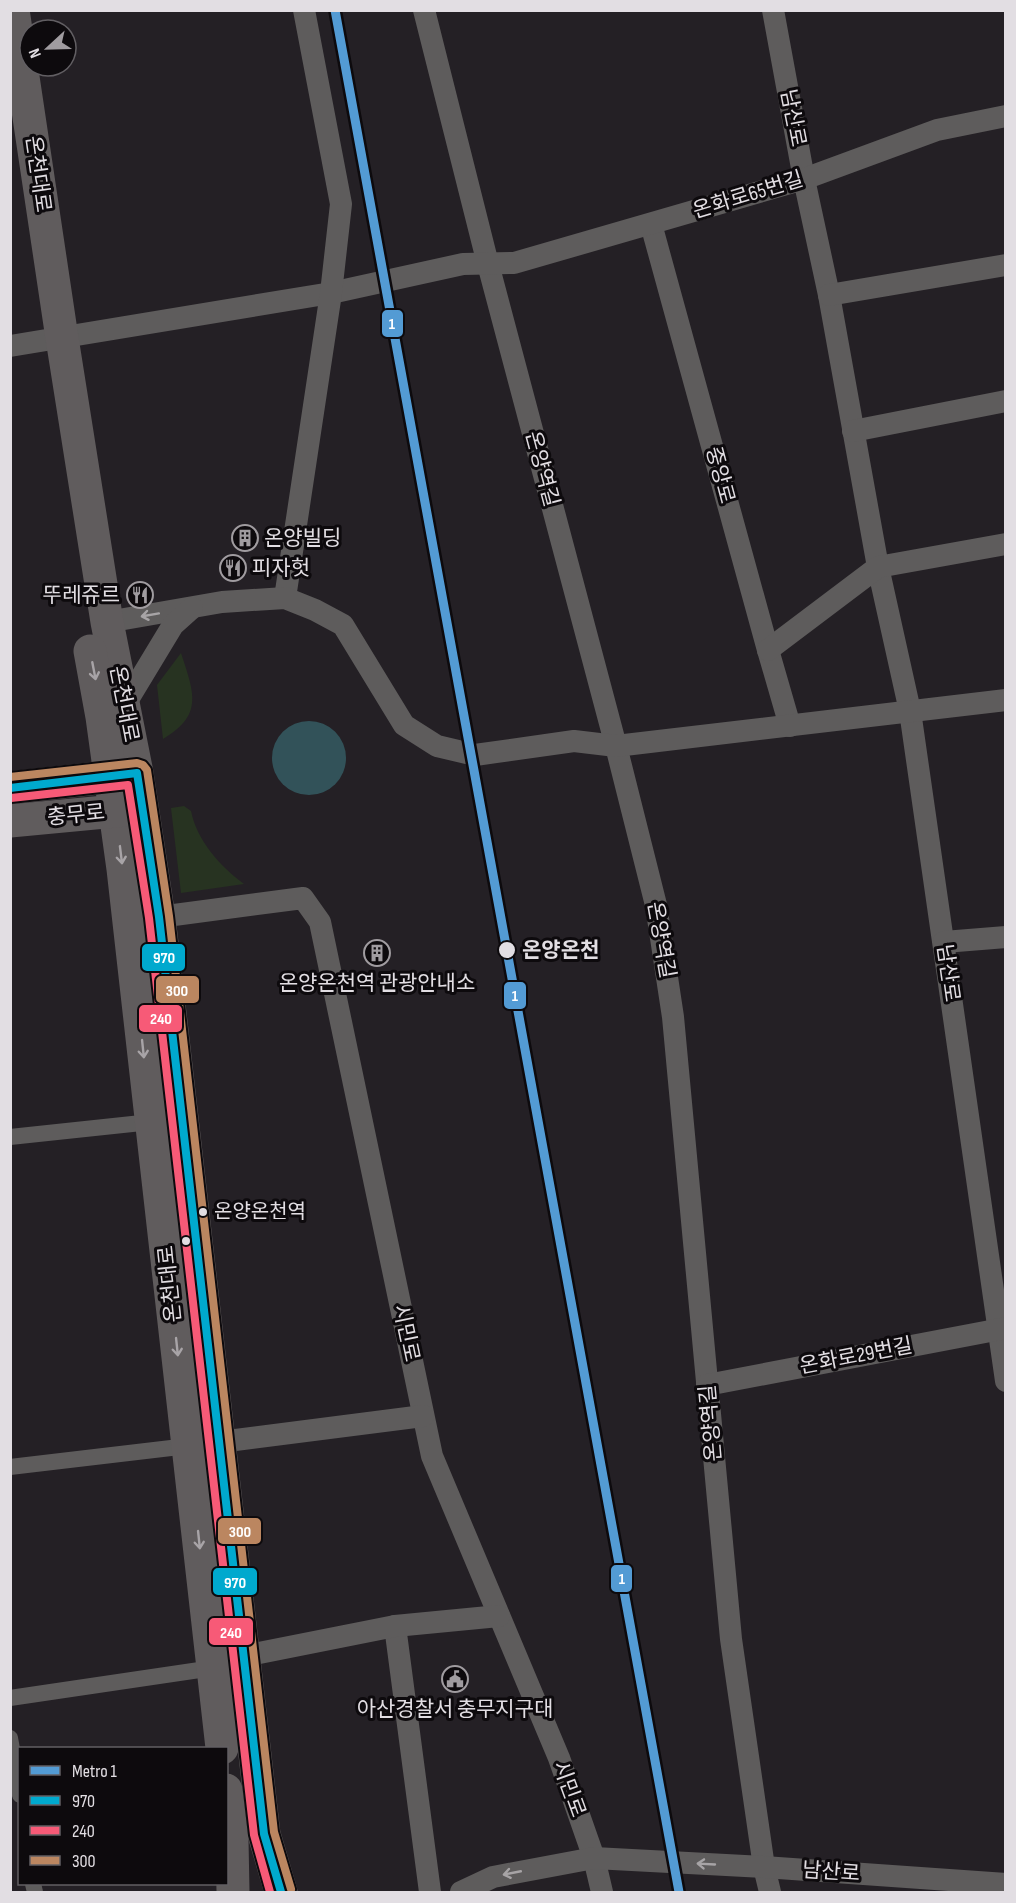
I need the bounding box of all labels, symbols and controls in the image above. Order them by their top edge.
north arrow [18,18,78,78]
text: N [25,46,46,61]
street label: 남산로 [775,87,811,149]
street label: 온천대로 [20,134,56,214]
street label: 온화로65번길 [690,166,806,224]
line badge: 1 [381,309,404,338]
text: 1 [389,315,396,334]
street label: 온양역길 [520,428,564,510]
street label: 중앙로 [700,444,740,506]
building icon: 온양빌딩 [230,523,260,553]
place label: 온양빌딩 [264,526,341,551]
restaurant icon: 피자헛 [218,553,248,583]
place label: 피자헛 [252,556,310,581]
restaurant icon: 뚜레쥬르 [125,580,155,610]
place label: 뚜레쥬르 [43,583,120,608]
one-way arrow [140,610,160,621]
one-way arrow [89,661,100,681]
street label: 온천대로 [104,664,144,744]
street label: 충무로 [46,800,106,830]
one-way arrow [116,844,127,864]
street label: 온양역길 [642,900,680,980]
building icon: 온양온천역 관광안내소 [362,938,392,968]
place label: 온양온천 [522,938,599,963]
marker: 온양온천 [497,940,517,960]
line badge: 970 [141,943,186,972]
street label: 남산로 [932,943,964,1003]
text: 970 [153,949,175,968]
place label: 온양온천역 관광안내소 [279,971,475,996]
line badge: 300 [155,975,200,1004]
line badge: 1 [503,981,527,1010]
text: 300 [166,982,188,1001]
text: 1 [512,987,519,1006]
line badge: 240 [138,1004,183,1033]
text: 240 [150,1010,172,1029]
one-way arrow [138,1038,149,1058]
place label: 온양온천역 [214,1200,306,1224]
marker: 온양온천역 [197,1206,209,1218]
unlabelled marker [180,1235,192,1247]
street label: 온천대로 [154,1244,186,1324]
street label: 시민로 [388,1302,424,1364]
street label: 온화로29번길 [797,1333,915,1379]
one-way arrow [172,1336,183,1356]
street label: 온양역길 [695,1383,727,1463]
line badge: 300 [217,1517,262,1545]
text: 300 [229,1523,251,1542]
one-way arrow [193,1530,204,1550]
line badge: 1 [610,1564,633,1593]
line badge: 970 [212,1567,258,1596]
text: 1 [619,1570,626,1589]
text: 970 [224,1574,246,1593]
line badge: 240 [208,1617,254,1646]
text: 240 [220,1624,242,1643]
public building icon: 아산경찰서 충무지구대 [440,1664,470,1694]
place label: 아산경찰서 충무지구대 [357,1697,553,1722]
legend [18,1747,228,1885]
street label: 시민로 [547,1757,591,1821]
text: Metro 1 [72,1761,118,1782]
text: 970 [72,1791,95,1812]
text: 240 [72,1821,95,1842]
text: 300 [72,1851,96,1872]
one-way arrow [696,1858,716,1869]
street label: 남산로 [801,1858,861,1886]
one-way arrow [503,1868,523,1879]

